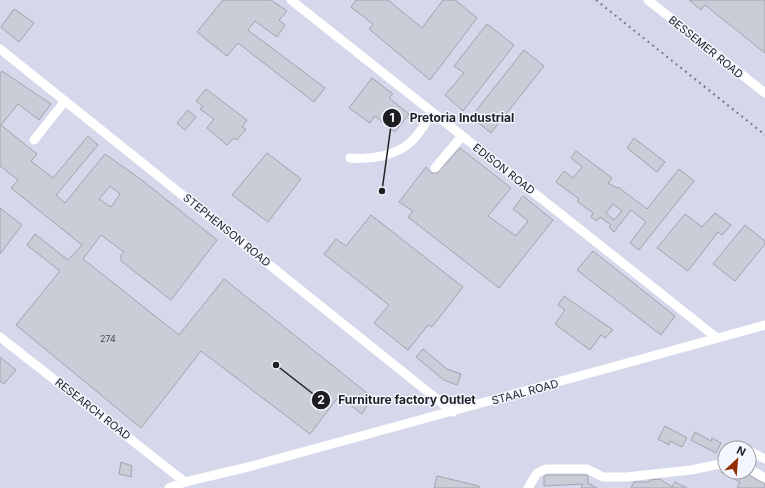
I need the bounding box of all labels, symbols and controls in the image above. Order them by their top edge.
street label: BESSEMER ROAD [666,13,746,81]
callout: Pretoria Industrial [382,106,523,130]
text: 1 [389,110,395,125]
text: Pretoria Industrial [410,110,514,125]
street label: EDISON ROAD [470,140,538,198]
street label: STEPHENSON ROAD [180,190,274,270]
house number: 274 [100,333,116,344]
street label: RESEARCH ROAD [52,375,134,443]
street label: STAAL ROAD [490,376,560,408]
callout: Furniture factory Outlet [311,388,484,412]
text: 2 [317,392,325,407]
text: Furniture factory Outlet [338,392,476,407]
north arrow [717,440,757,480]
text: N [735,443,748,459]

